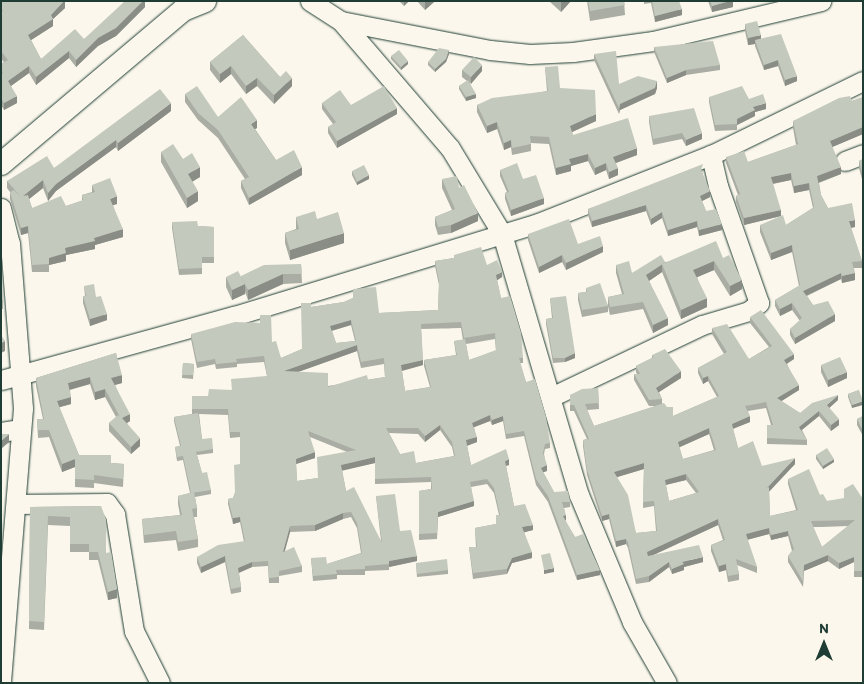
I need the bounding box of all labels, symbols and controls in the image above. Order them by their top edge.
north arrow [799,619,849,669]
text: N [819,620,829,637]

